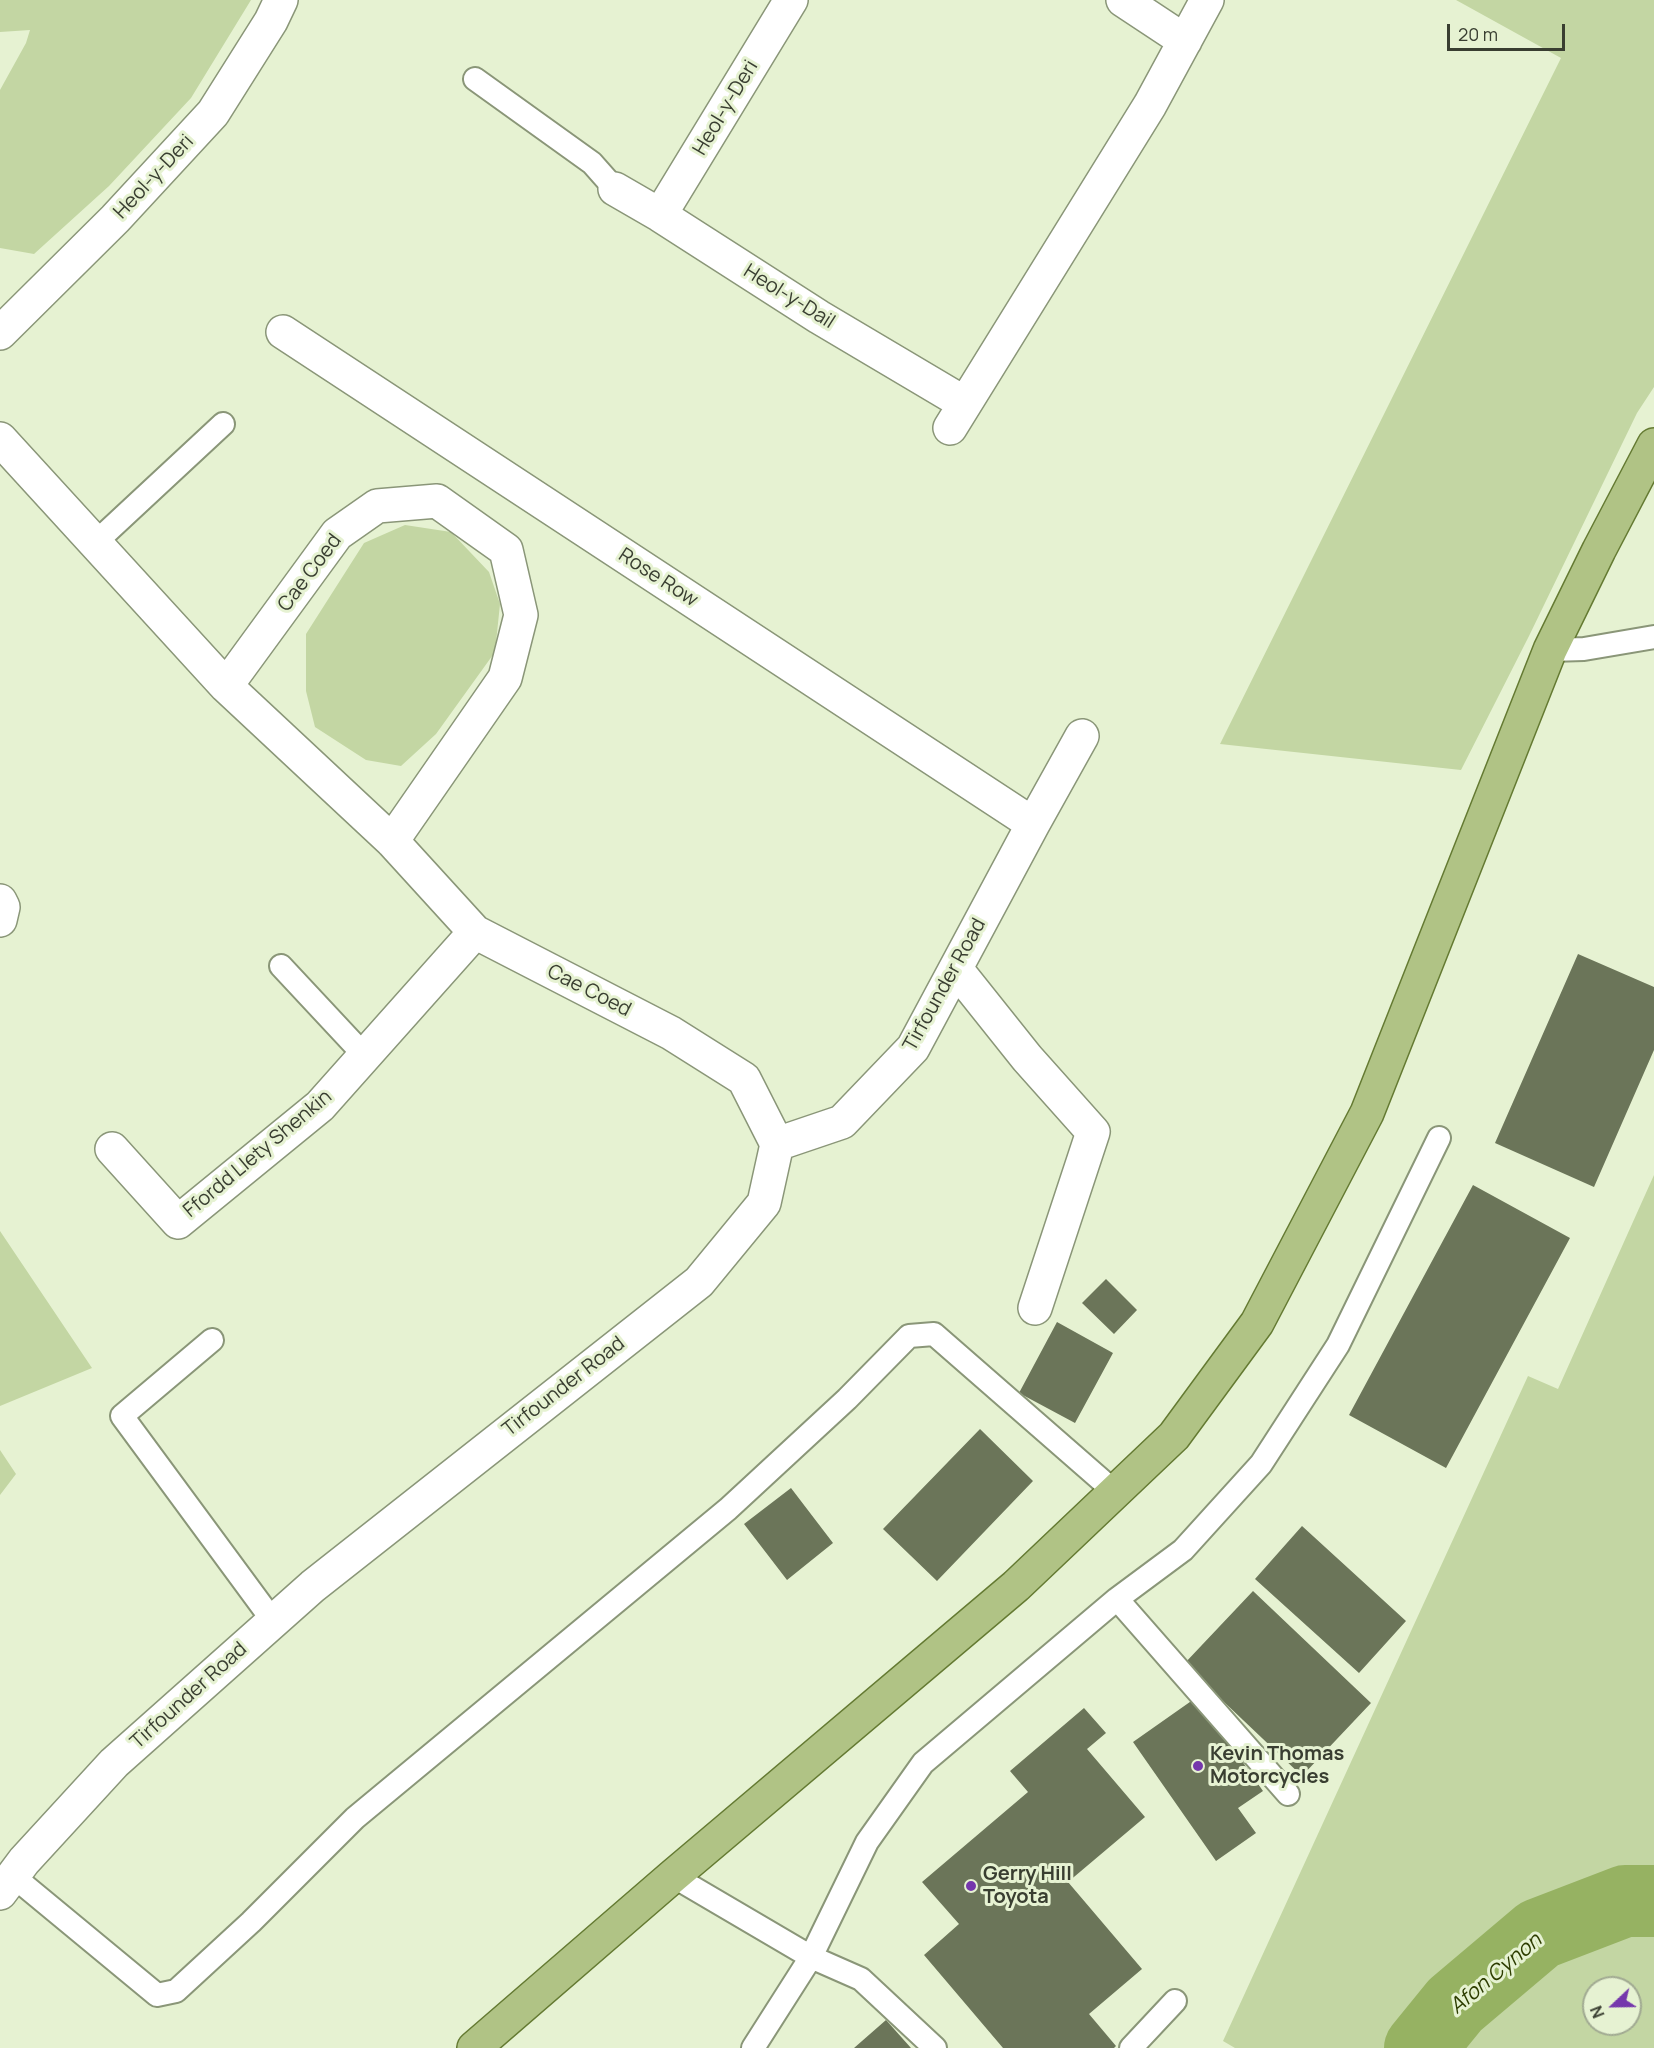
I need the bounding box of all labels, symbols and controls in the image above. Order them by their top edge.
scale bar [1450,12,1568,50]
text: 20 m [1458,22,1498,46]
street label: Heol-y-Deri [688,56,764,160]
street label: Heol-y-Deri [109,130,199,224]
street label: Heol-y-Dail [739,260,839,334]
street label: Cae Coed [273,530,347,616]
street label: Rose Row [614,543,702,613]
street label: Tirfounder Road [899,914,991,1056]
street label: Cae Coed [543,960,635,1022]
street label: Ffordd Llety Shenkin [179,1085,337,1223]
street label: Tirfounder Road [498,1332,630,1442]
street label: Tirfounder Road [126,1638,252,1754]
place label: Kevin Thomas Motorcycles [1210,1742,1344,1789]
marker: Kevin Thomas Motorcycles [1191,1759,1205,1773]
place label: Gerry Hill Toyota [983,1862,1072,1909]
marker: Gerry Hill Toyota [964,1879,978,1893]
water label: Afon Cynon [1445,1928,1547,2020]
north arrow [1582,1976,1642,2036]
text: N [1585,2003,1610,2021]

